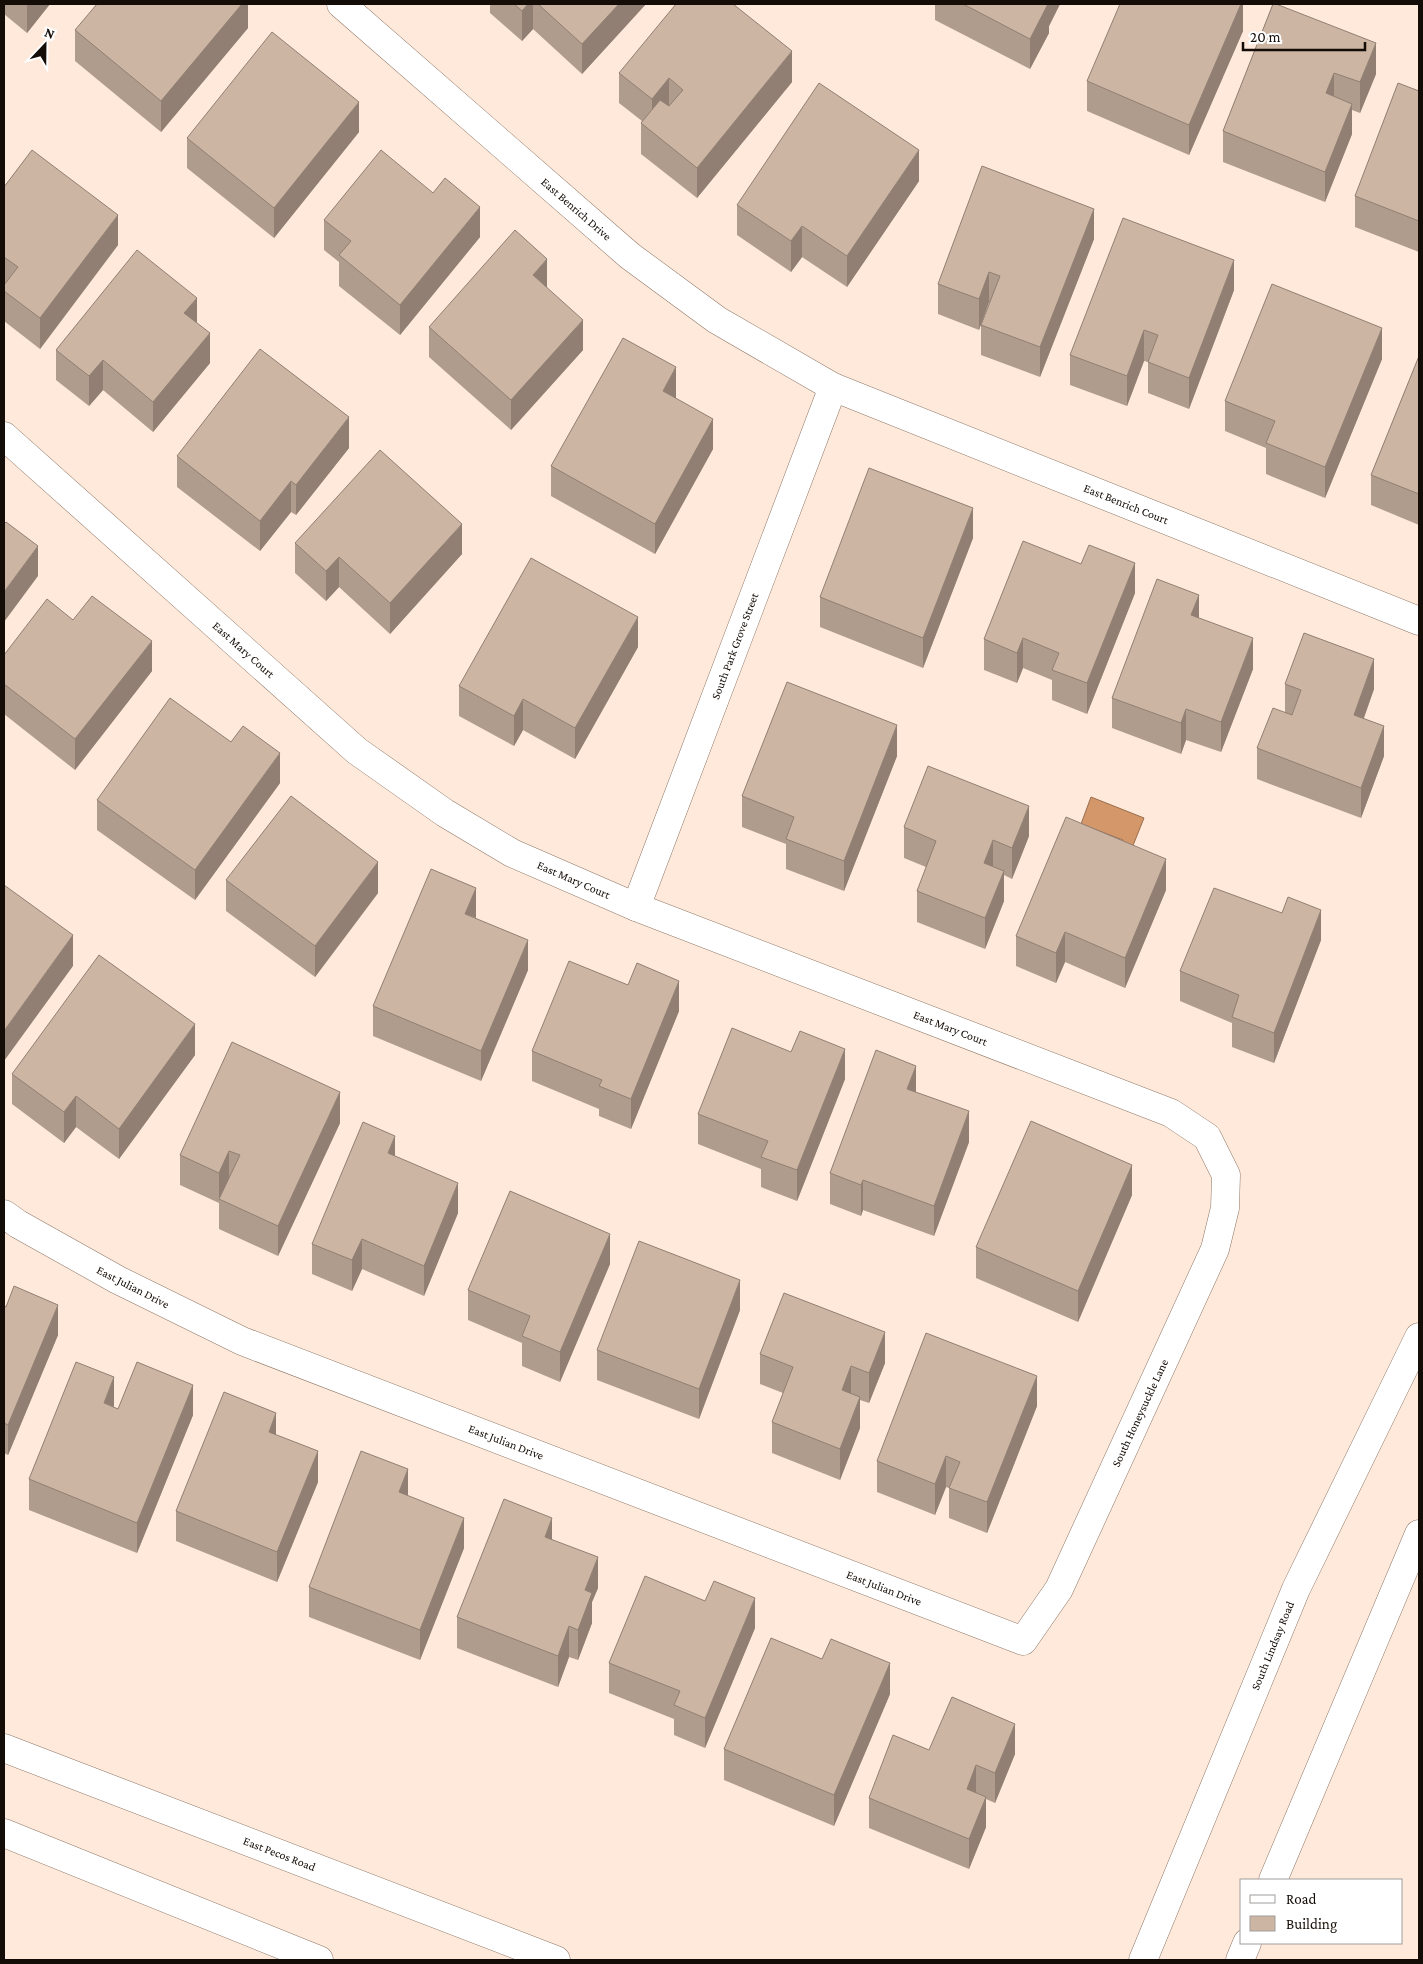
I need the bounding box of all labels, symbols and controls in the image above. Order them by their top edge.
north arrow [20,20,70,70]
scale bar [1243,20,1366,52]
text: N [42,24,58,42]
text: 20 m [1250,29,1281,45]
street label: East Benrich Drive [538,175,614,243]
street label: East Benrich Court [1082,481,1171,528]
street label: South Park Grove Street [708,590,762,701]
street label: East Mary Court [210,618,278,682]
street label: East Mary Court [535,858,613,902]
street label: East Mary Court [911,1007,990,1049]
street label: East Julian Drive [94,1263,172,1311]
street label: South Honeysuckle Lane [1109,1357,1171,1469]
street label: East Julian Drive [466,1421,546,1463]
street label: East Julian Drive [844,1567,924,1609]
street label: South Lindsay Road [1248,1599,1297,1692]
street label: East Pecos Road [241,1834,318,1874]
legend [1240,1879,1403,1944]
text: Road [1286,1891,1317,1907]
text: Building [1286,1916,1337,1933]

